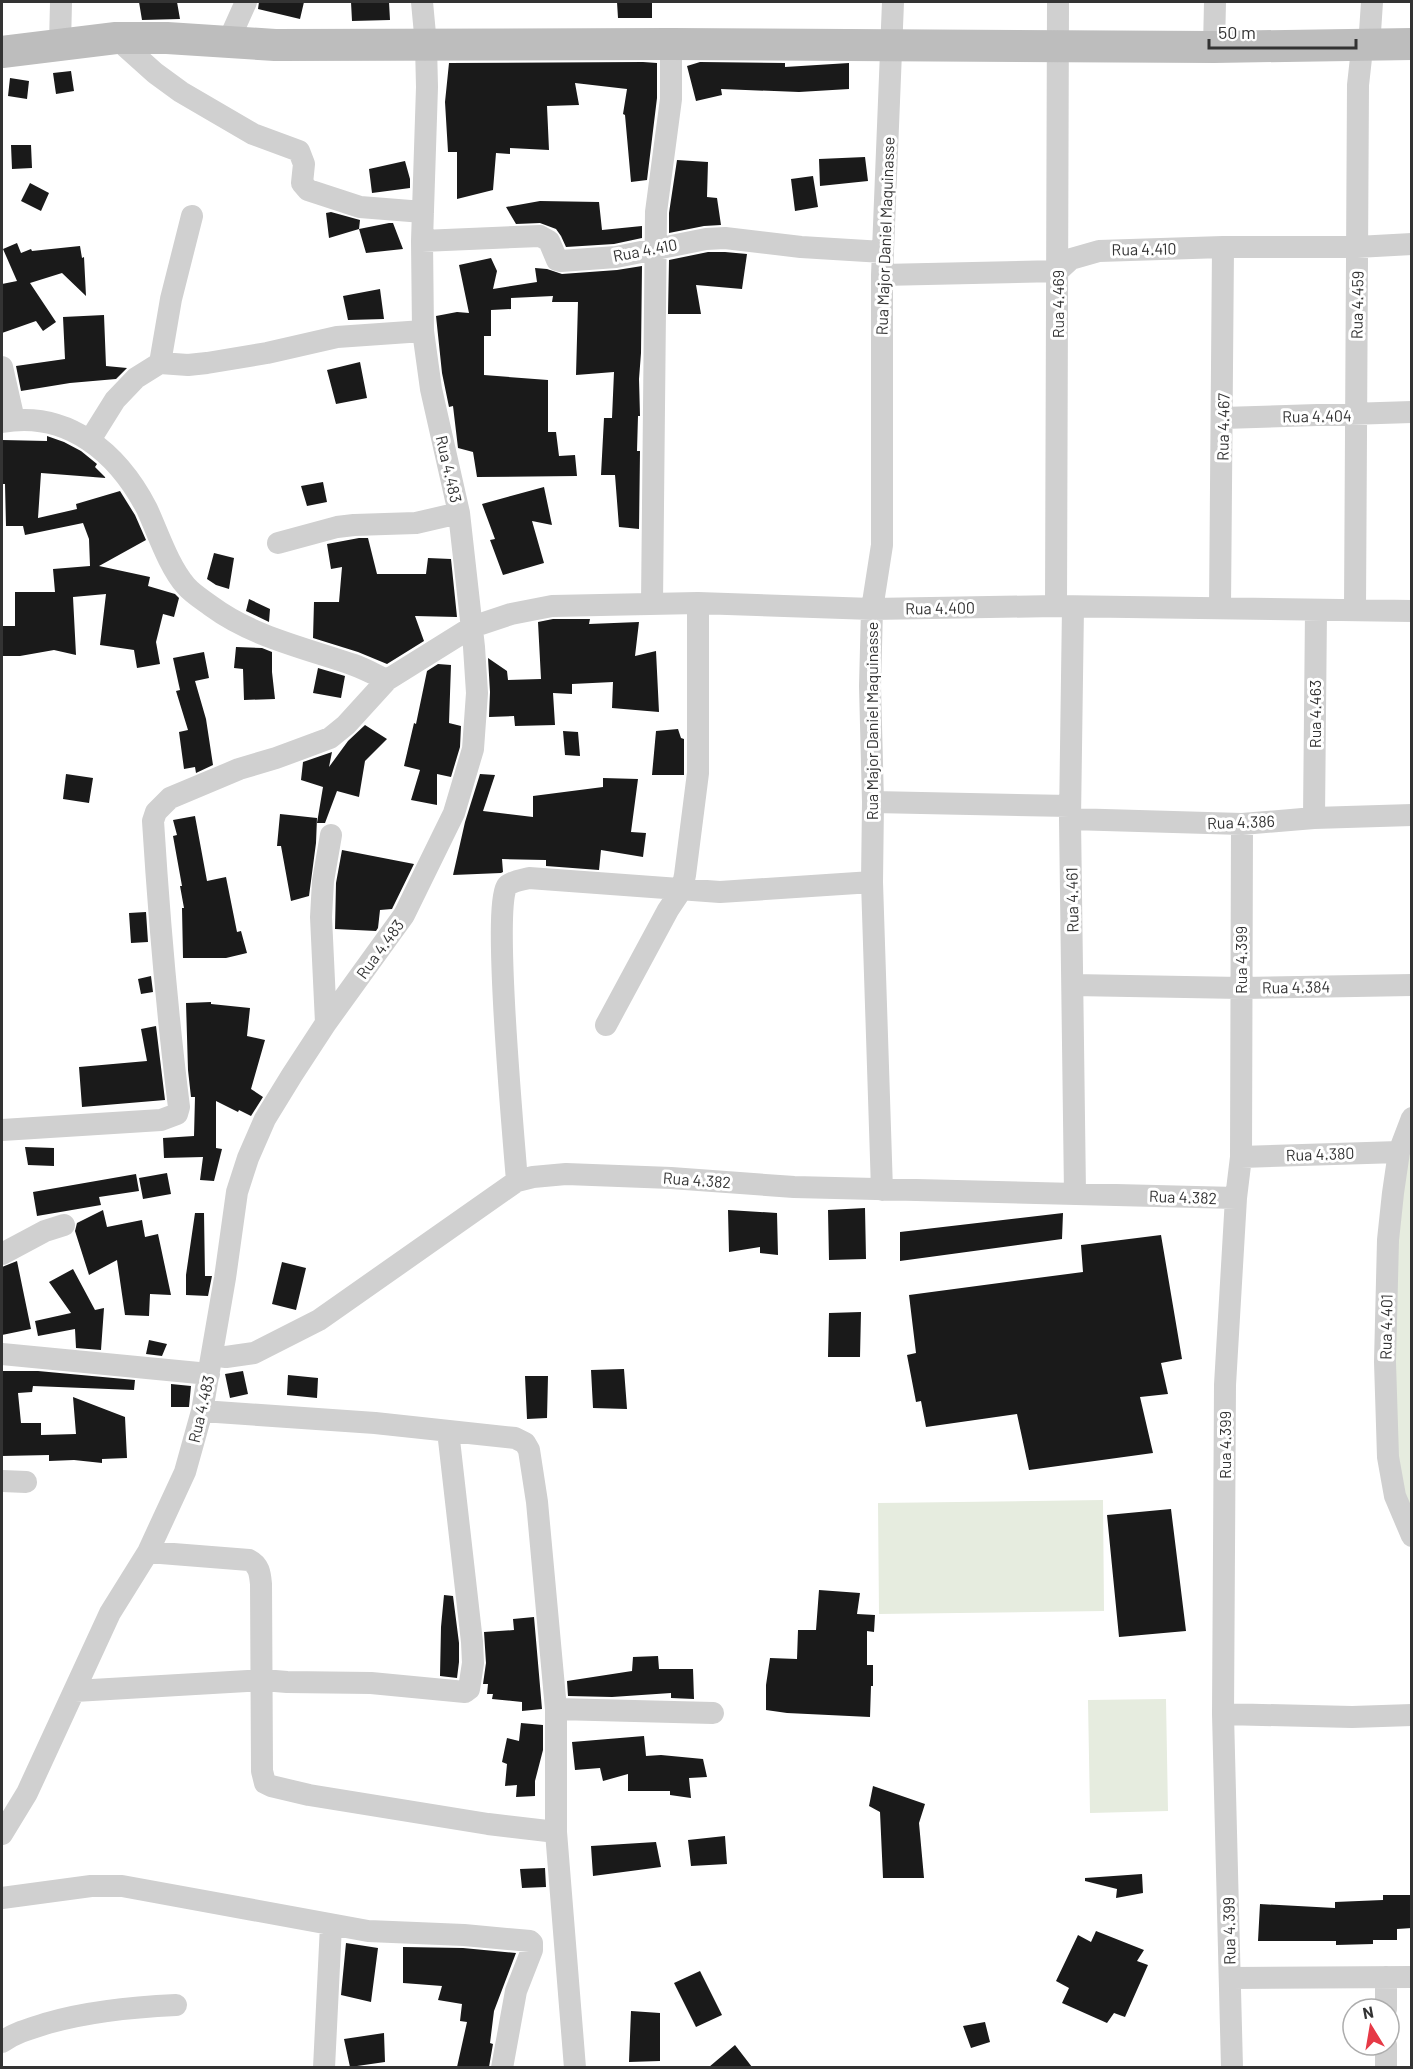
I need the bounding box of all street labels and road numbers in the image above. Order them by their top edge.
street label: Rua Major Daniel Maquinasse [872,136,897,336]
street label: Rua 4.410 [611,234,679,265]
street label: Rua 4.410 [1111,238,1177,259]
street label: Rua 4.469 [1048,270,1067,338]
street label: Rua 4.459 [1346,271,1367,339]
street label: Rua 4.467 [1212,393,1233,461]
street label: Rua 4.404 [1282,405,1352,426]
street label: Rua 4.483 [433,433,466,504]
street label: Rua 4.400 [905,597,975,618]
street label: Rua Major Daniel Maquinasse [862,622,881,820]
street label: Rua 4.463 [1305,680,1324,748]
street label: Rua 4.386 [1207,811,1275,832]
street label: Rua 4.461 [1061,867,1082,933]
street label: Rua 4.483 [352,915,407,982]
street label: Rua 4.399 [1231,926,1250,994]
street label: Rua 4.384 [1262,976,1330,997]
street label: Rua 4.380 [1285,1143,1355,1164]
street label: Rua 4.382 [662,1168,732,1191]
street label: Rua 4.382 [1149,1186,1217,1207]
street label: Rua 4.401 [1375,1294,1396,1360]
street label: Rua 4.483 [184,1373,217,1444]
street label: Rua 4.399 [1215,1411,1234,1479]
street label: Rua 4.399 [1218,1897,1239,1965]

